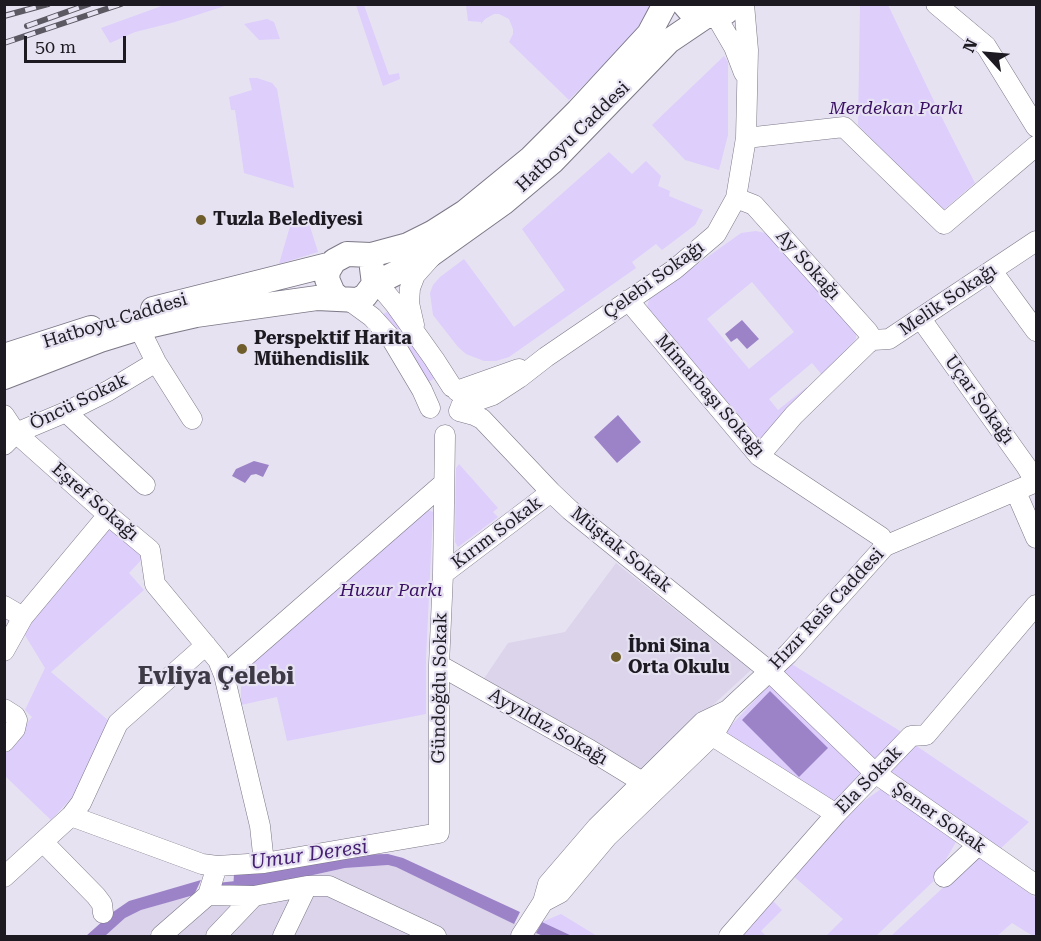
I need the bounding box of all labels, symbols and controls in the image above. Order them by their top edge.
scale bar [27,24,129,62]
north arrow [957,24,1017,84]
text: 50 m [35,36,76,57]
text: N [959,36,982,56]
street label: Hatboyu Caddesi [512,77,634,197]
park label: Merdekan Parkı [829,98,963,120]
place label: Tuzla Belediyesi [213,209,363,231]
marker: Tuzla Belediyesi [194,213,208,227]
street label: Ay Sokağı [771,226,845,304]
street label: Çelebi Sokağı [600,236,708,324]
street label: Melik Sokağı [895,259,1001,341]
street label: Hatboyu Caddesi [40,289,190,353]
place label: Perspektif Harita Mühendislik [254,328,412,370]
street label: Mimarbaşı Sokağı [651,330,769,462]
marker: Perspektif Harita Mühendislik [235,342,249,356]
street label: Uçar Sokağı [939,351,1019,449]
street label: Öncü Sokak [27,369,131,435]
street label: Eşref Sokağı [47,458,143,546]
street label: Kırım Sokak [448,492,546,574]
street label: Müştak Sokak [566,503,676,597]
street label: Hızır Reis Caddesi [765,544,889,674]
park label: Huzur Parkı [340,580,442,602]
street label: Gündoğdu Sokak [428,612,452,764]
place label: İbni Sina Orta Okulu [628,636,730,678]
marker: İbni Sina Orta Okulu [609,650,623,664]
district label: Evliya Çelebi [138,663,294,691]
street label: Ayyıldız Sokağı [484,684,612,770]
street label: Ela Sokak [831,742,907,818]
street label: Şener Sokak [888,778,990,858]
water label: Umur Deresi [249,835,369,875]

